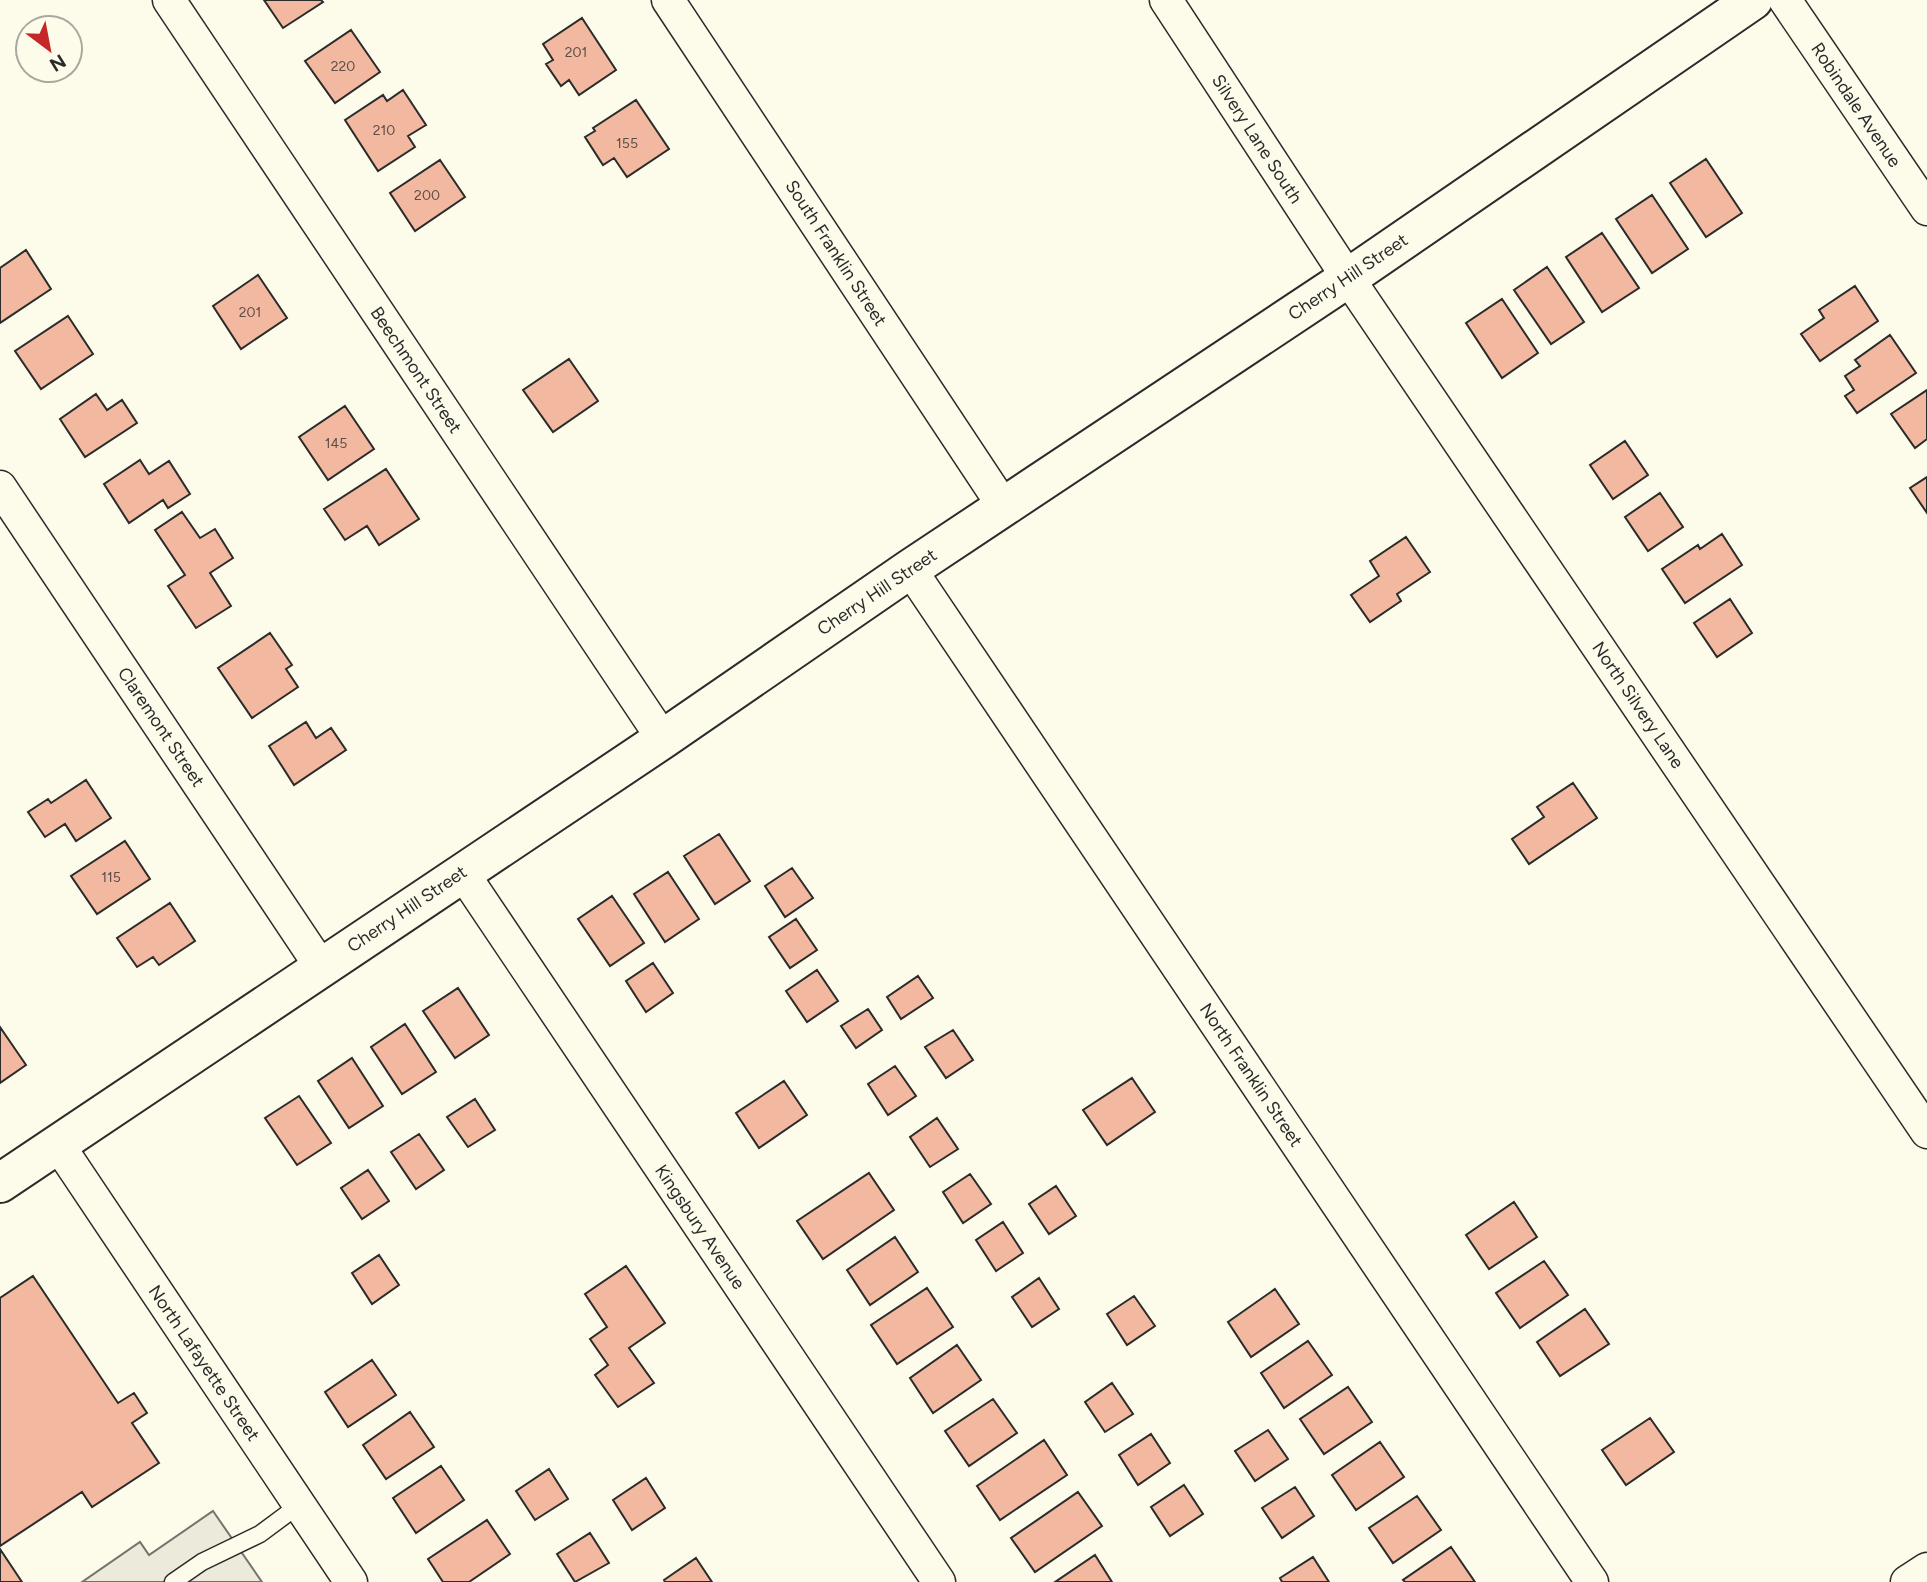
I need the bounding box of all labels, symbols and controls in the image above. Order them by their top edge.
north arrow [14,14,84,84]
street label: Robindale Avenue [1806,39,1906,172]
house number: 201 [565,44,587,61]
text: N [45,49,70,77]
house number: 220 [331,58,355,75]
street label: Silvery Lane South [1207,70,1307,208]
house number: 210 [373,122,395,139]
house number: 155 [616,135,638,152]
street label: South Franklin Street [781,176,891,330]
house number: 200 [414,187,440,204]
street label: Cherry Hill Street [1284,229,1412,325]
street label: Beechmont Street [366,303,467,438]
house number: 201 [239,304,261,321]
house number: 145 [325,435,347,452]
street label: Cherry Hill Street [813,544,941,640]
street label: North Silvery Lane [1587,637,1689,773]
street label: Claremont Street [113,663,209,791]
street label: Cherry Hill Street [343,861,471,957]
house number: 115 [101,869,121,886]
street label: North Franklin Street [1195,999,1307,1151]
street label: Kingsbury Avenue [650,1160,750,1294]
street label: North Lafayette Street [144,1281,264,1445]

